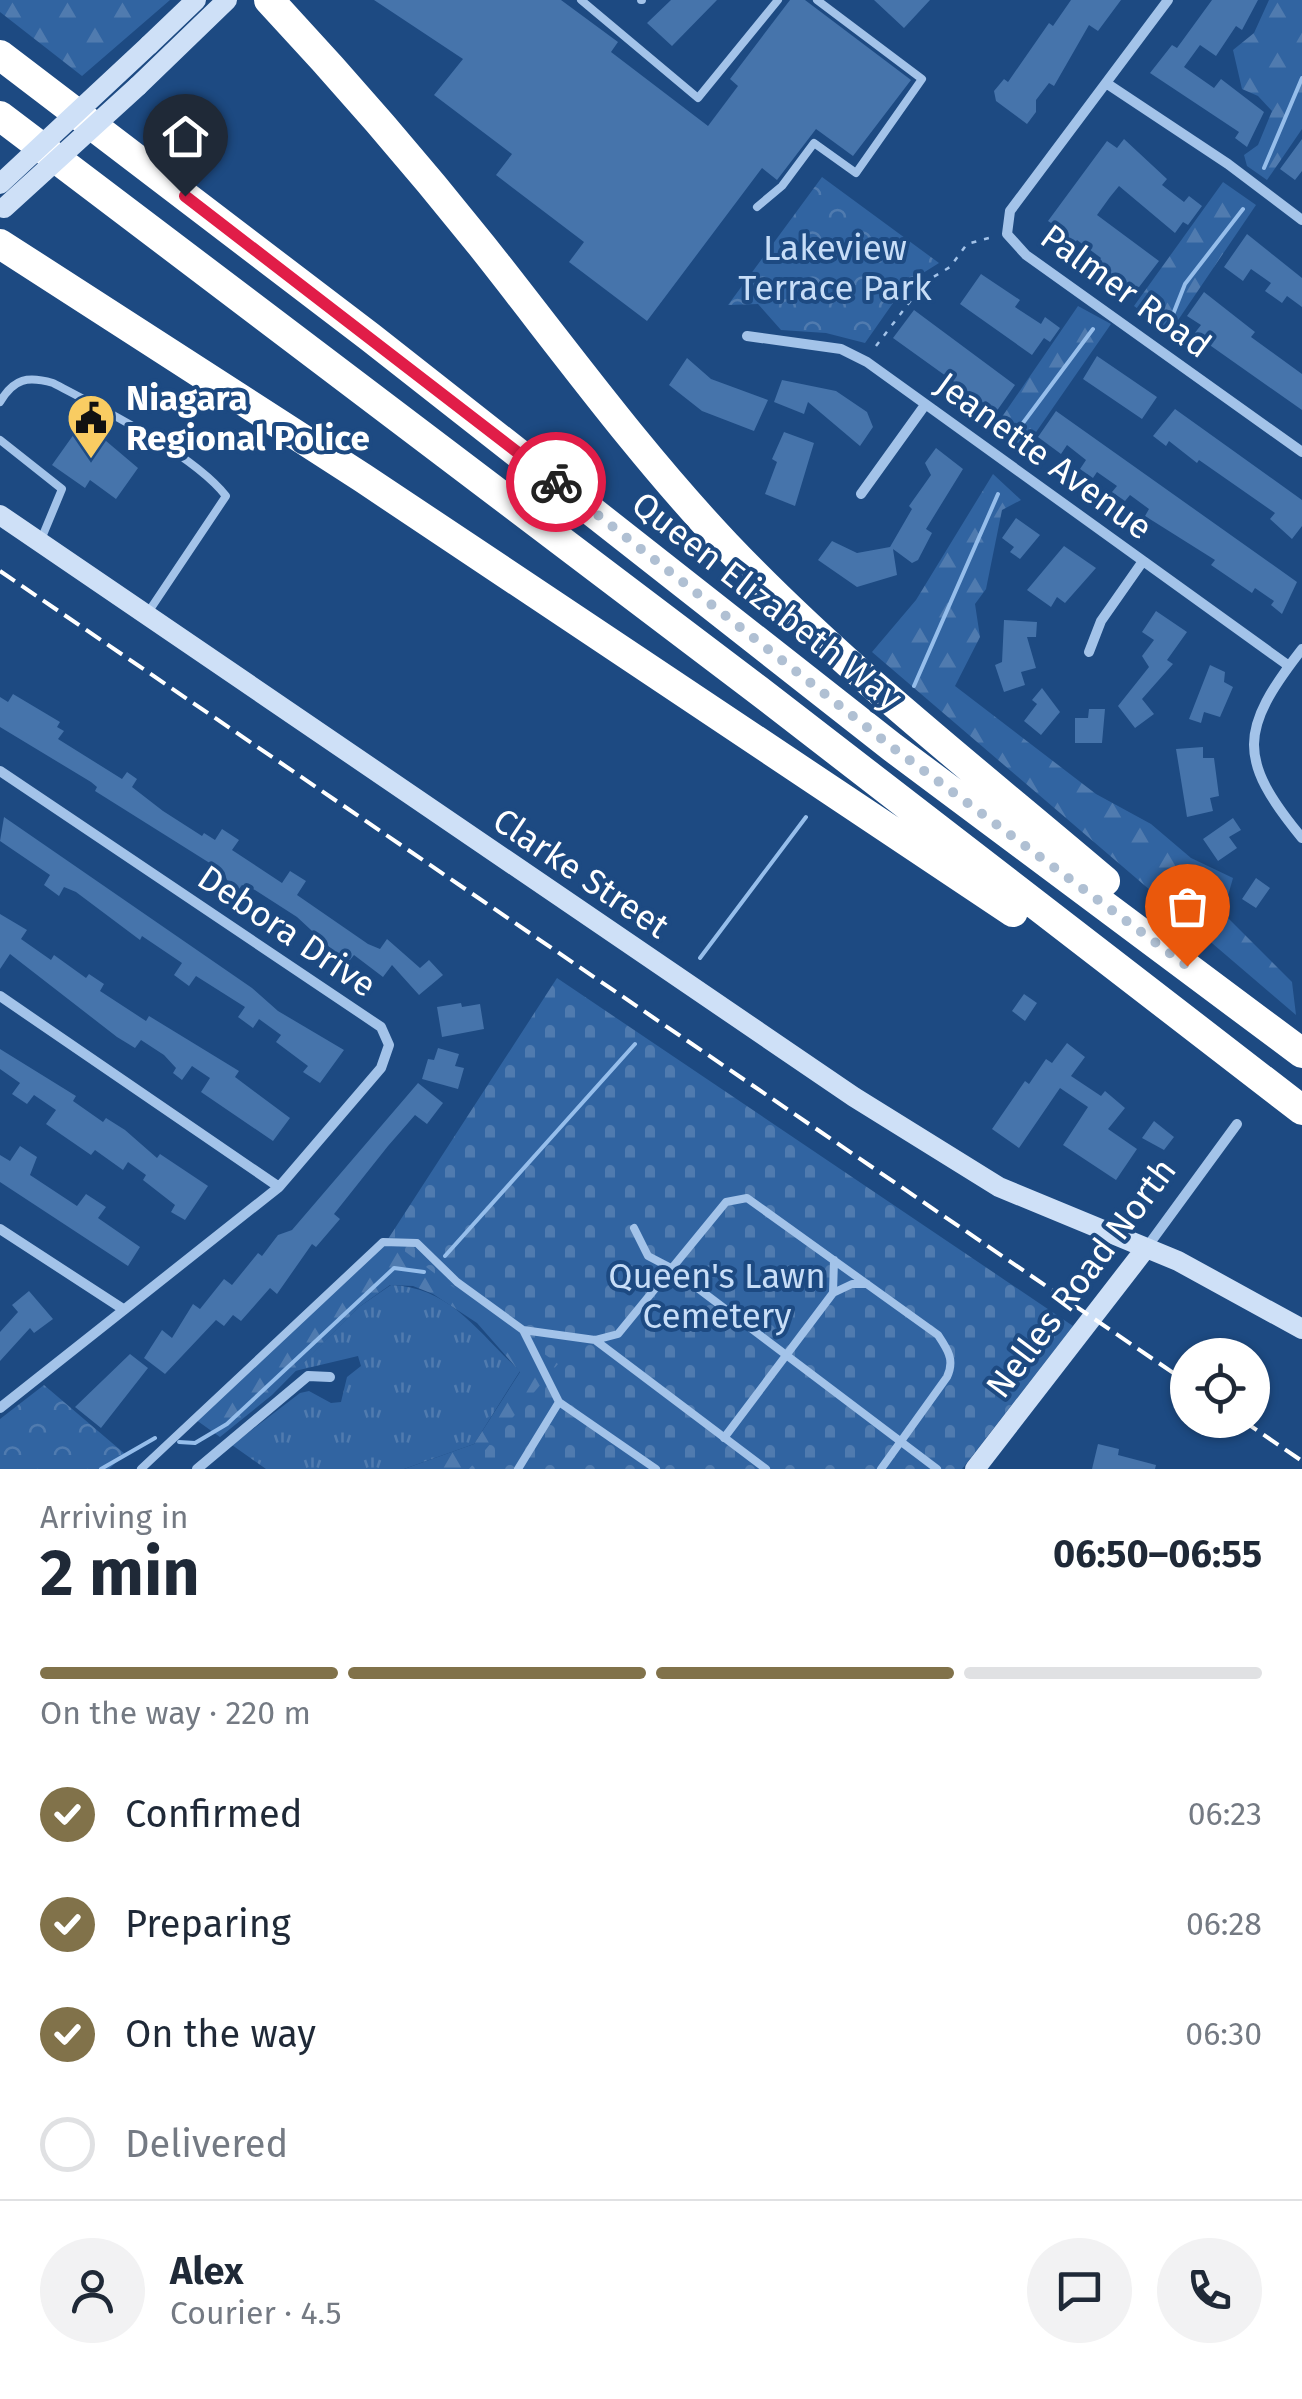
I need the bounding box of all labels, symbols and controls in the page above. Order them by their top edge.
pin [143,94,228,197]
icon: home [158,109,213,164]
street label: Palmer Road [1033,215,1219,367]
park label: Lakeview Terrace Park [738,227,932,309]
street label: Jeanette Avenue [928,363,1160,549]
place label: Niagara Regional Police [126,377,370,459]
public building icon: Niagara Regional Police [65,392,117,460]
courier [506,432,606,532]
icon: bike [529,455,584,510]
street label: Queen Elizabeth Way [624,483,910,719]
street label: Clarke Street [485,799,677,947]
street label: Debora Drive [190,856,384,1006]
pin [1145,864,1230,967]
icon: bag [1160,879,1215,934]
street label: Nelles Road North [977,1150,1185,1406]
park label: Queen's Lawn Cemetery [608,1255,826,1337]
map controls [1170,1338,1270,1438]
button: locate [1170,1338,1270,1438]
text: Arriving in [40,1498,188,1536]
text: 06:50–06:55 [1053,1531,1262,1577]
text: 2 min [40,1534,200,1612]
text: On the way · 220 m [40,1694,311,1732]
icon: check [40,1787,95,1842]
text: Confirmed [125,1791,303,1837]
text: 06:23 [1188,1795,1262,1833]
icon: check [40,1897,95,1952]
text: Preparing [125,1901,291,1947]
text: 06:28 [1186,1905,1262,1943]
icon: check [40,2007,95,2062]
text: On the way [125,2011,316,2057]
text: 06:30 [1185,2015,1262,2053]
text: Delivered [125,2121,288,2167]
button: person [40,2238,145,2343]
button: chat [1027,2238,1132,2343]
button: phone [1157,2238,1262,2343]
text: Alex [170,2248,243,2294]
text: Courier · 4.5 [170,2294,341,2332]

